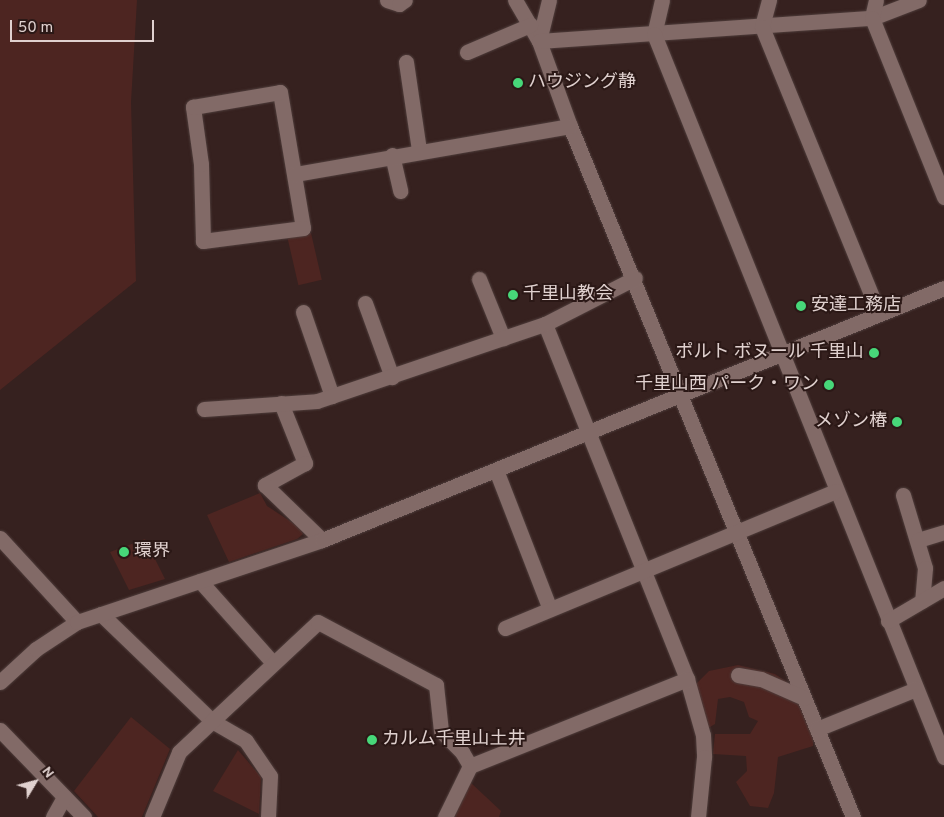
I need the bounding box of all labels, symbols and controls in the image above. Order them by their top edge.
scale bar [12,10,156,42]
text: 50 m [18,19,53,38]
place label: ハウジング静 [528,72,636,94]
marker: ハウジング静 [512,77,524,89]
place label: 千里山教会 [523,284,613,306]
marker: 千里山教会 [507,289,519,301]
place label: 安達工務店 [811,295,901,317]
marker: 安達工務店 [795,300,807,312]
place label: ポルト ボヌール 千里山 [676,342,864,364]
marker: ポルト ボヌール 千里山 [868,347,880,359]
place label: 千里山西 パーク・ワン [635,374,819,396]
marker: 千里山西 パーク・ワン [823,379,835,391]
place label: メゾン椿 [815,411,887,433]
marker: メゾン椿 [891,416,903,428]
place label: 環界 [134,541,170,563]
marker: 環界 [118,546,130,558]
place label: カルム千里山土井 [382,729,526,751]
marker: カルム千里山土井 [366,734,378,746]
north arrow [10,757,60,807]
text: N [38,764,57,782]

